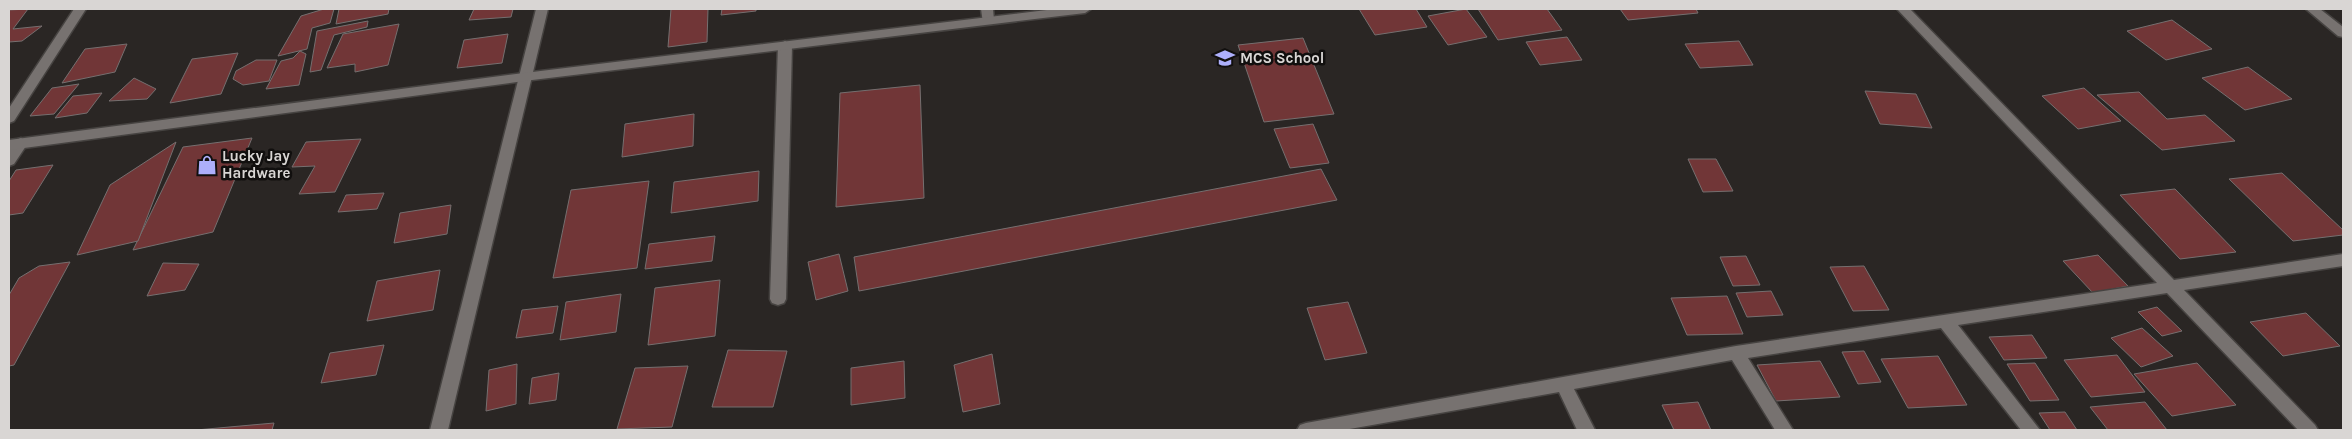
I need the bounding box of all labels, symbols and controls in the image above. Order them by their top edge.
school or university icon: MCS School [1214,47,1236,69]
place label: MCS School [1240,49,1324,67]
place label: Lucky Jay Hardware [222,147,290,182]
shop icon: Lucky Jay Hardware [196,154,218,176]

